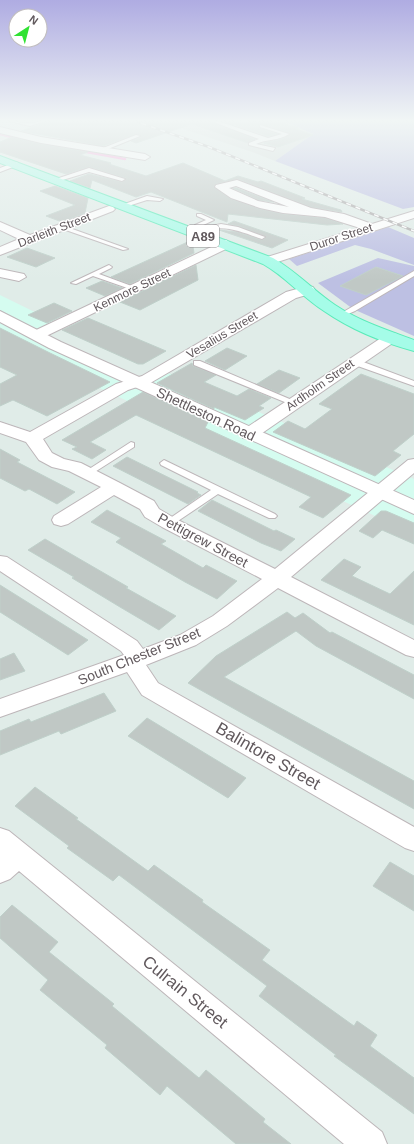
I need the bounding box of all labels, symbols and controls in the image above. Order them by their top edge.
north arrow [8,8,48,48]
text: N [27,13,41,27]
street label: Darleith Street [16,209,93,250]
street label: Duror Street [308,220,375,254]
road number: A89 [187,225,219,247]
street label: Kenmore Street [91,265,173,315]
street label: Vesalius Street [184,308,260,362]
street label: Ardholm Street [283,356,357,414]
street label: Shettleston Road [154,384,258,444]
street label: Pettigrew Street [155,510,251,570]
street label: South Chester Street [75,624,203,688]
street label: Balintore Street [213,718,324,794]
street label: Culrain Street [139,952,232,1032]

